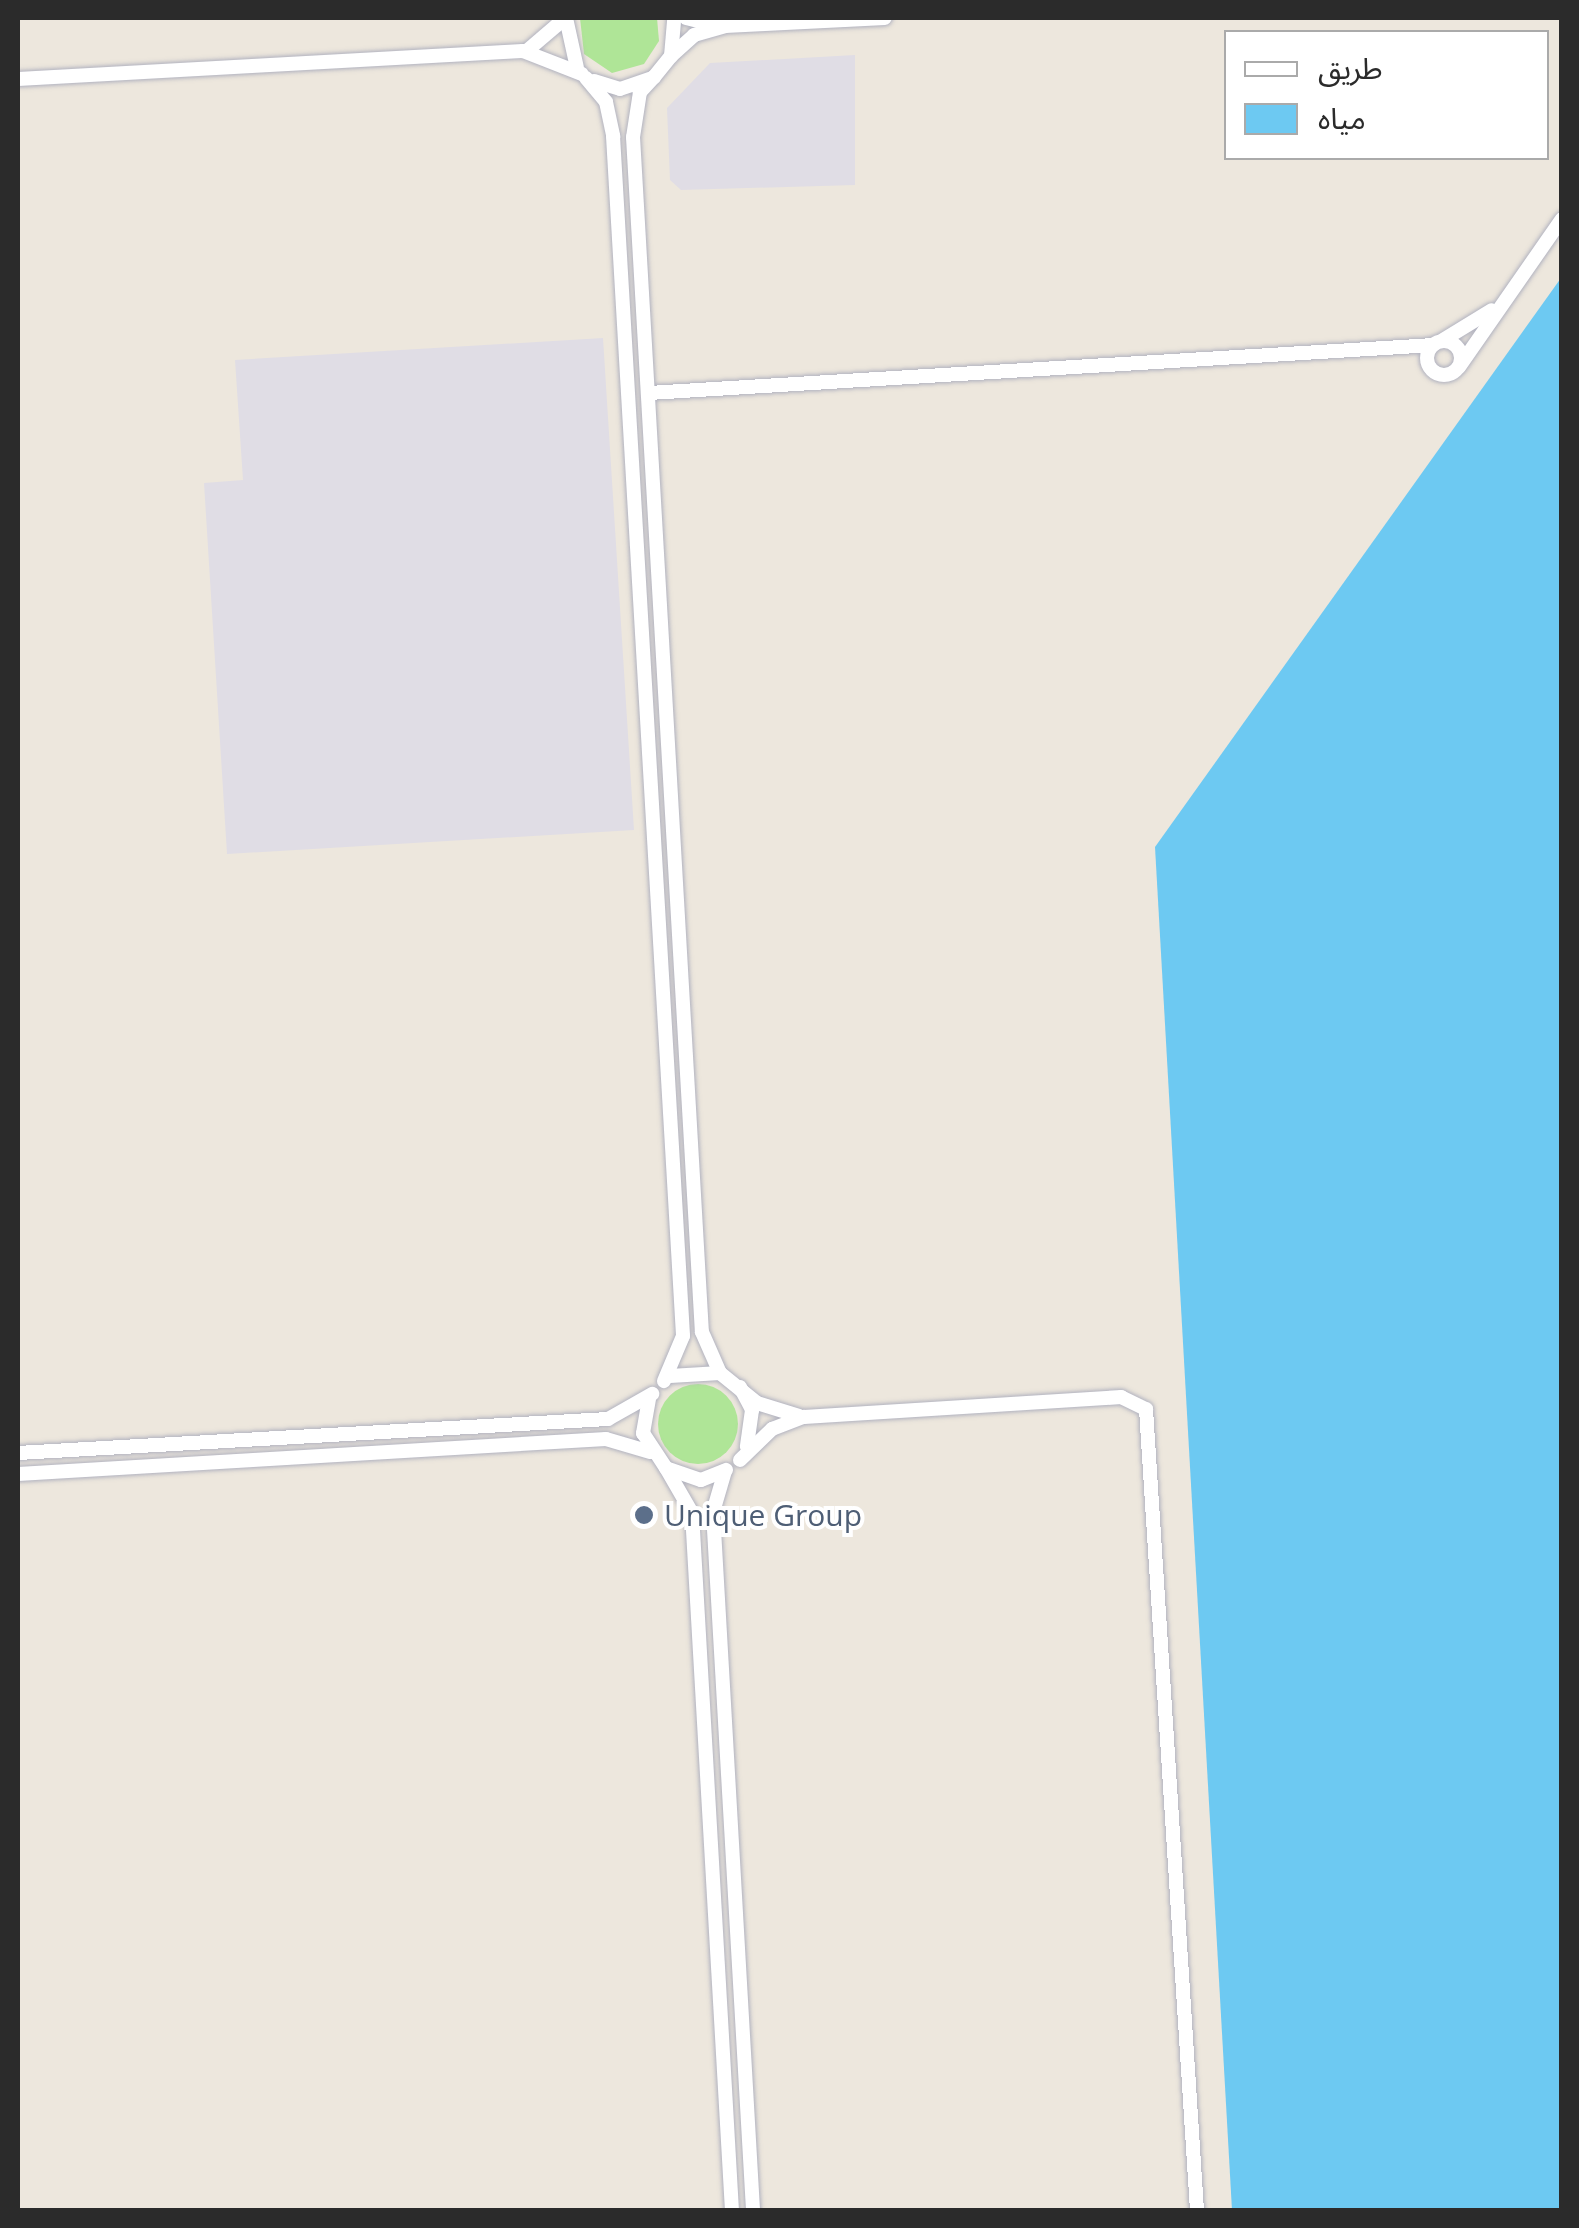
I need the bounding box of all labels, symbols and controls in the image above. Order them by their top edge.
legend [1224,30,1549,160]
text: طريق [1318,47,1383,88]
text: مياه [1318,97,1366,138]
place label: Unique Group [664,1497,862,1533]
marker: Unique Group [633,1504,655,1526]

